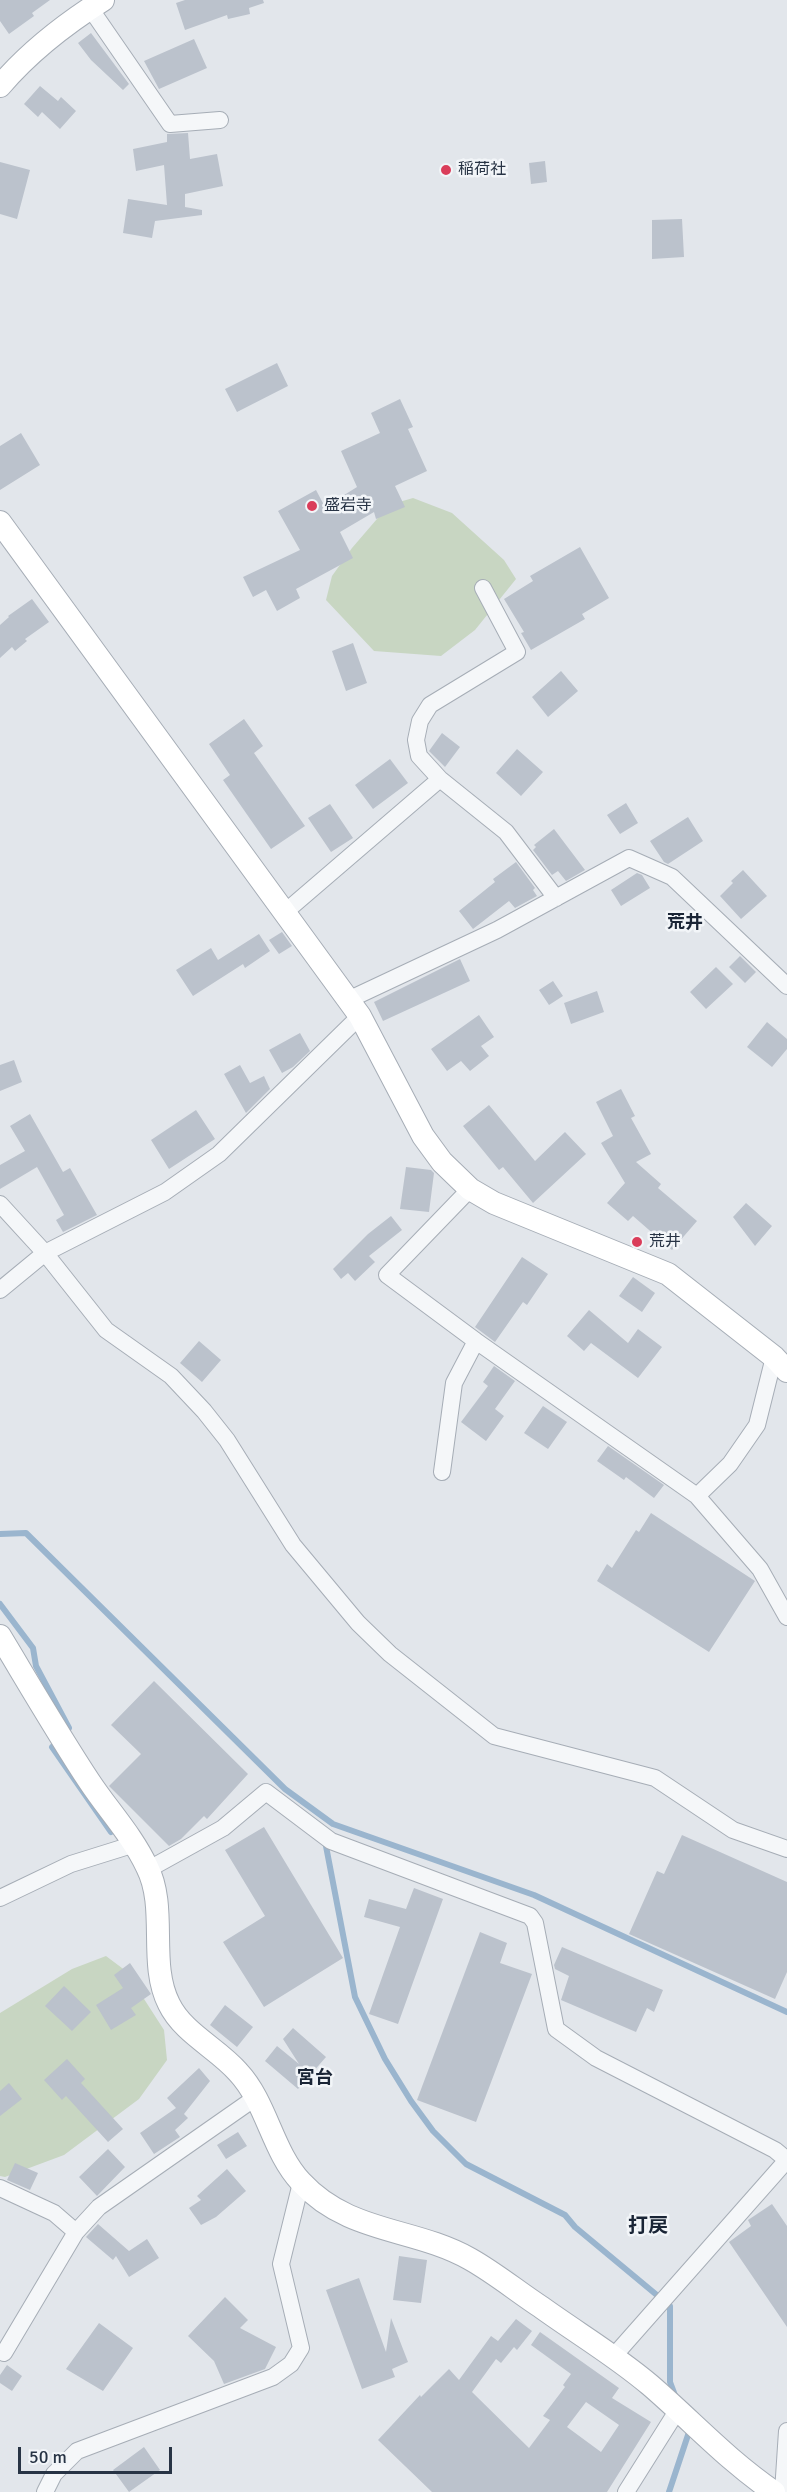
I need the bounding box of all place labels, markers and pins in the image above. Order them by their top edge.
place label: 稲荷社 [458,160,506,180]
marker: 稲荷社 [439,163,453,177]
place label: 盛岩寺 [324,496,372,516]
marker: 盛岩寺 [305,499,319,513]
place label: 荒井 [649,1232,681,1252]
marker: 荒井 [630,1235,644,1249]

